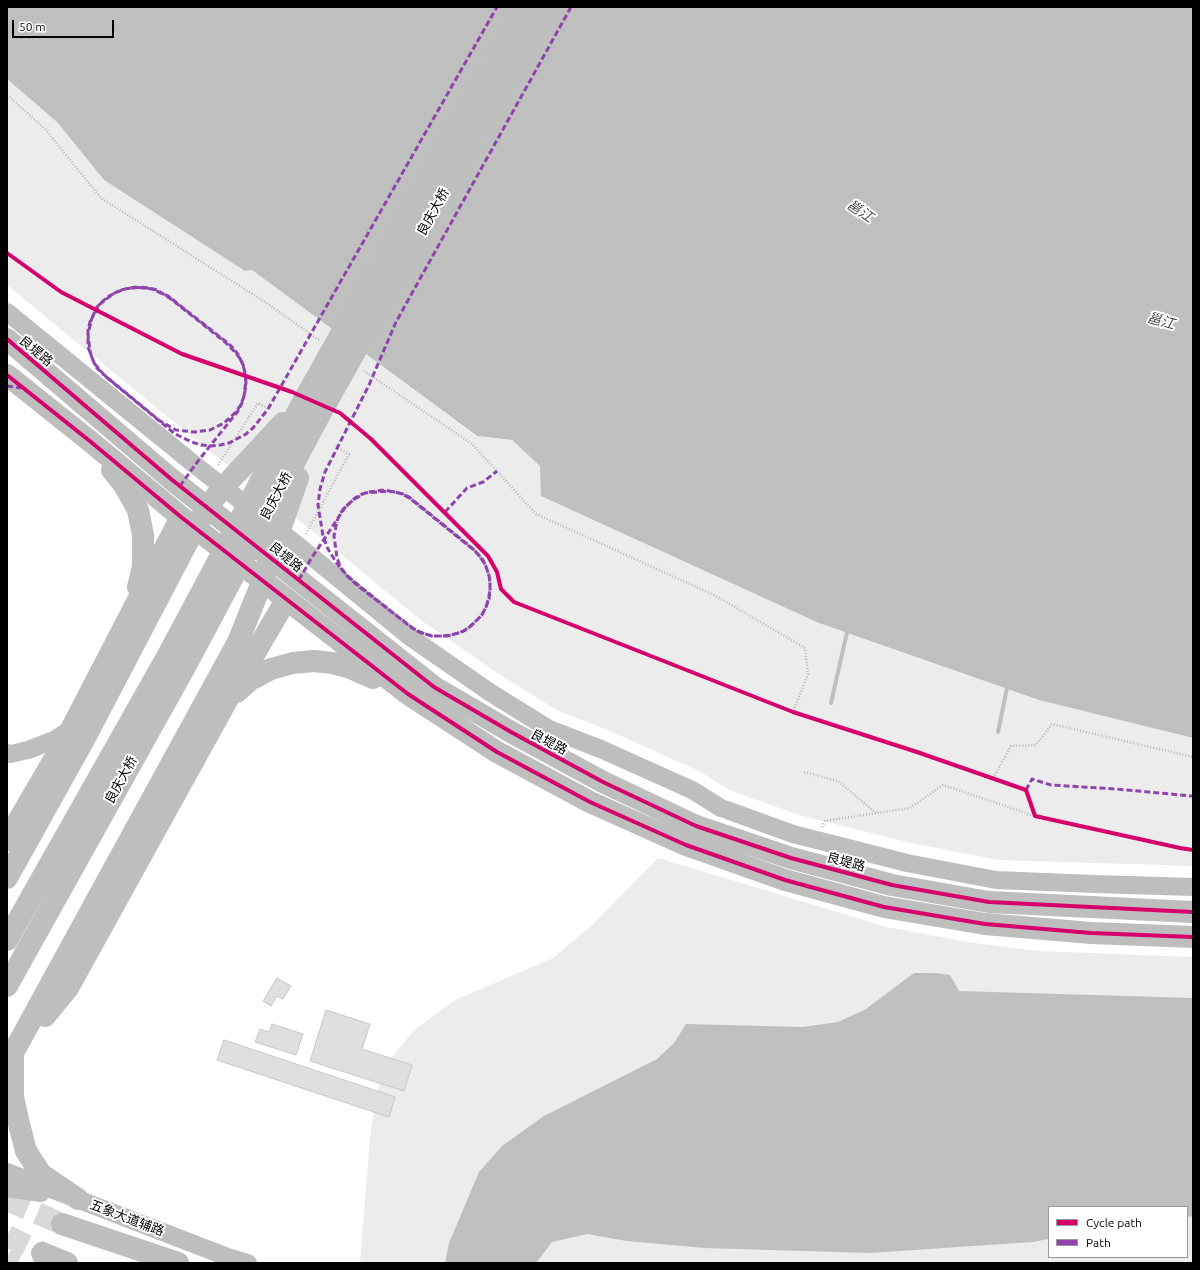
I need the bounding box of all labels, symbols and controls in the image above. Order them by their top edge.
scale bar [14,12,116,38]
text: 50 m [19,20,46,33]
street label: 良庆大桥 [414,185,452,239]
water label: 邕江 [844,196,876,226]
water label: 邕江 [1145,309,1177,333]
street label: 良堤路 [16,332,56,370]
street label: 良庆大桥 [257,469,295,523]
street label: 良堤路 [266,539,306,575]
street label: 良堤路 [528,726,570,758]
street label: 良庆大桥 [102,753,140,807]
street label: 良堤路 [825,849,867,875]
street label: 五象大道辅路 [88,1197,166,1239]
legend [1048,1206,1188,1258]
text: Cycle path [1086,1216,1142,1229]
text: Path [1086,1236,1111,1249]

